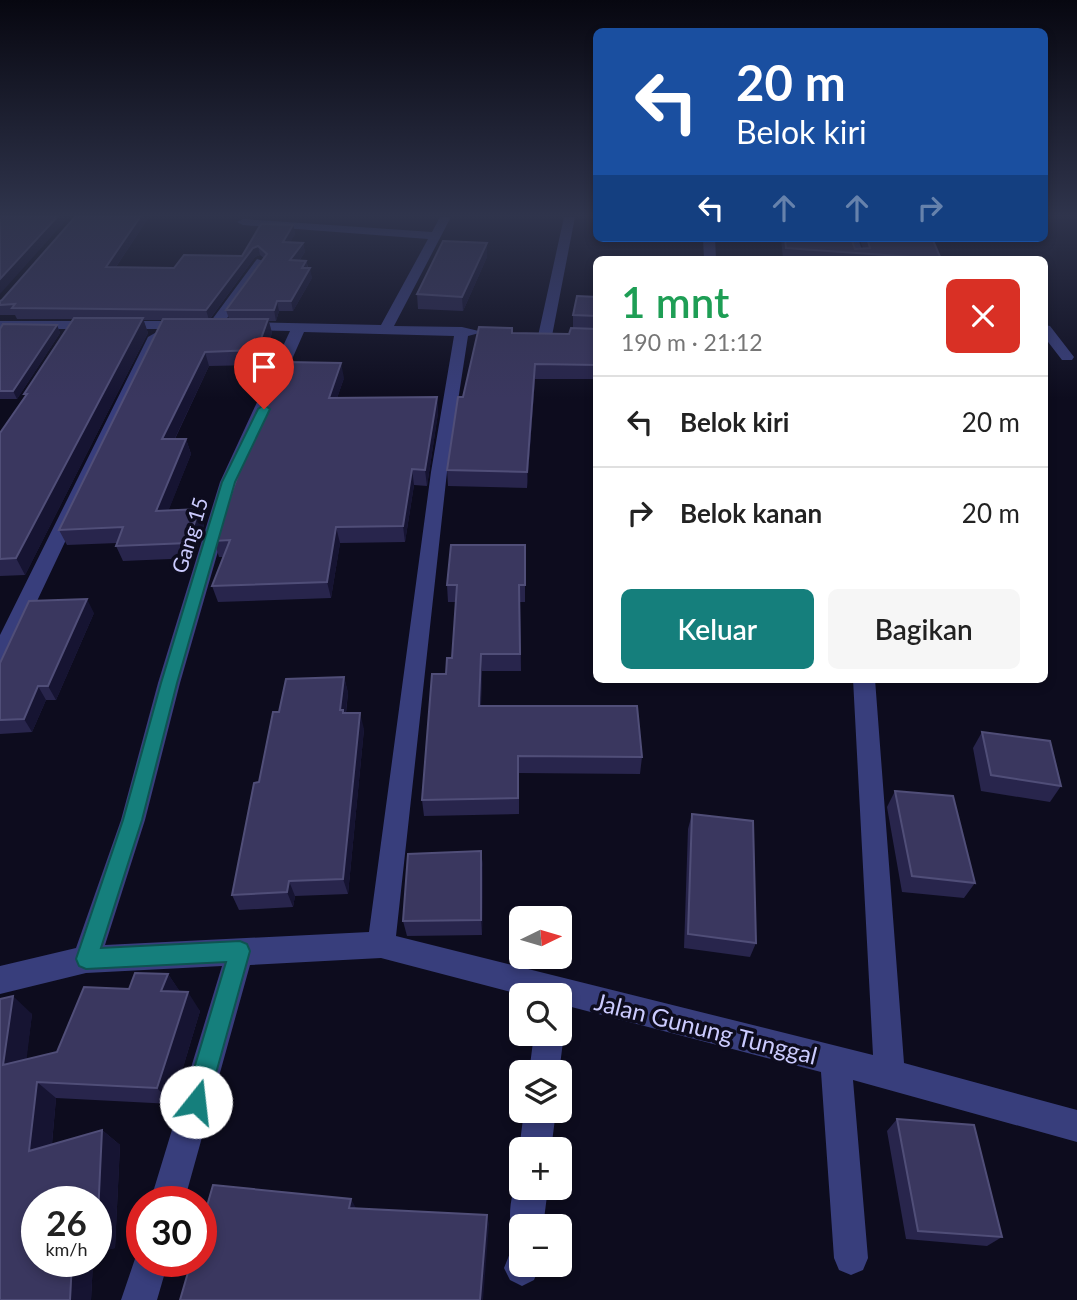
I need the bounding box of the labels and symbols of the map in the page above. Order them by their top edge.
pin [234,337,294,409]
street label: Gang 15 [166,494,212,576]
north arrow [509,906,572,970]
street label: Jalan Gunung Tunggal [592,986,820,1070]
position arrow [159,1065,233,1139]
speed limit sign: 30 [126,1186,217,1277]

